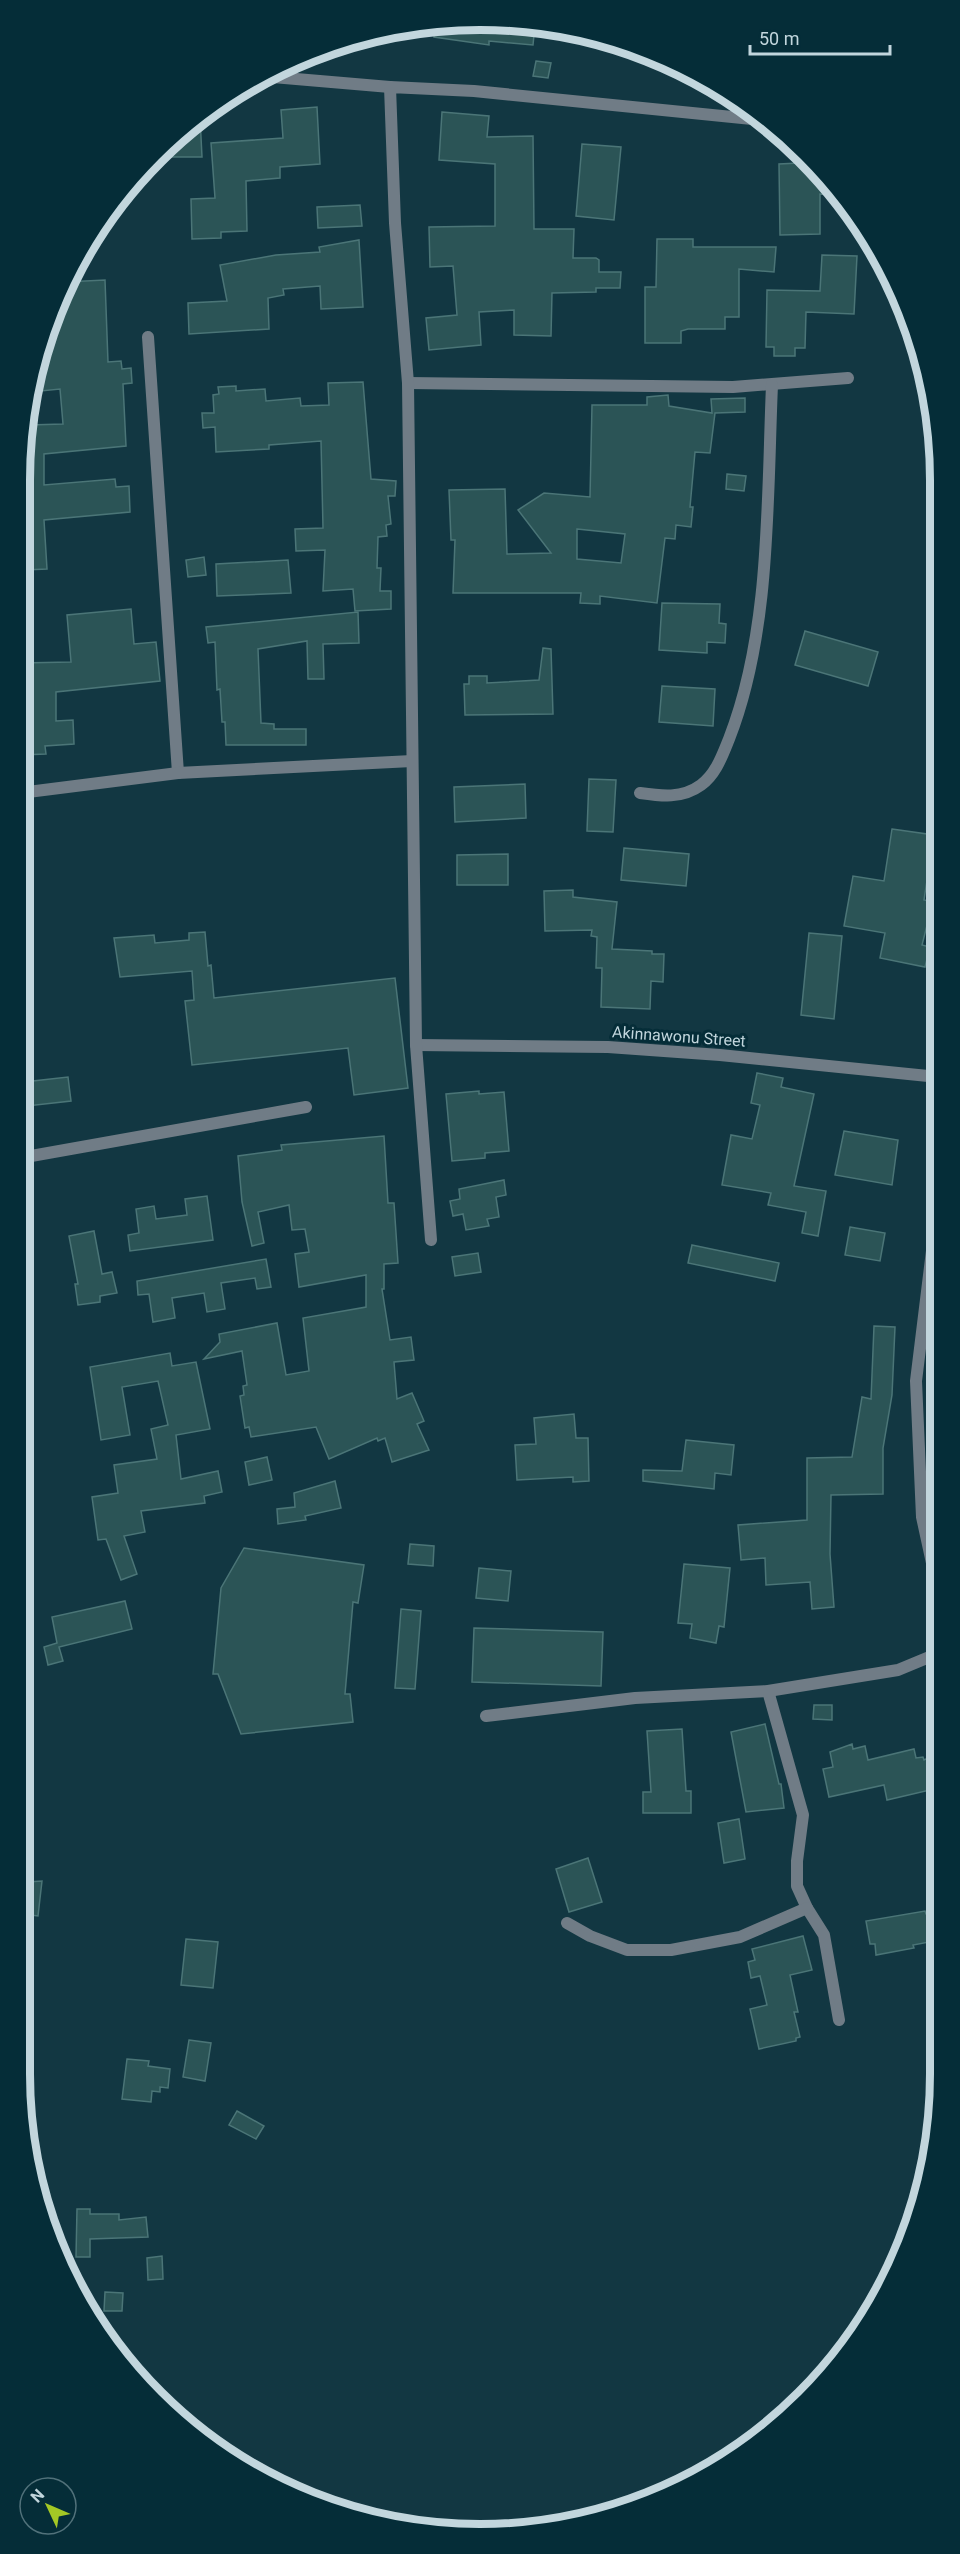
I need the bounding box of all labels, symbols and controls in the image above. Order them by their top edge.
scale bar [750,18,890,56]
text: 50 m [759,28,799,49]
street label: Akinnawonu Street [612,1022,746,1051]
north arrow [18,2476,78,2536]
text: N [27,2485,48,2507]

